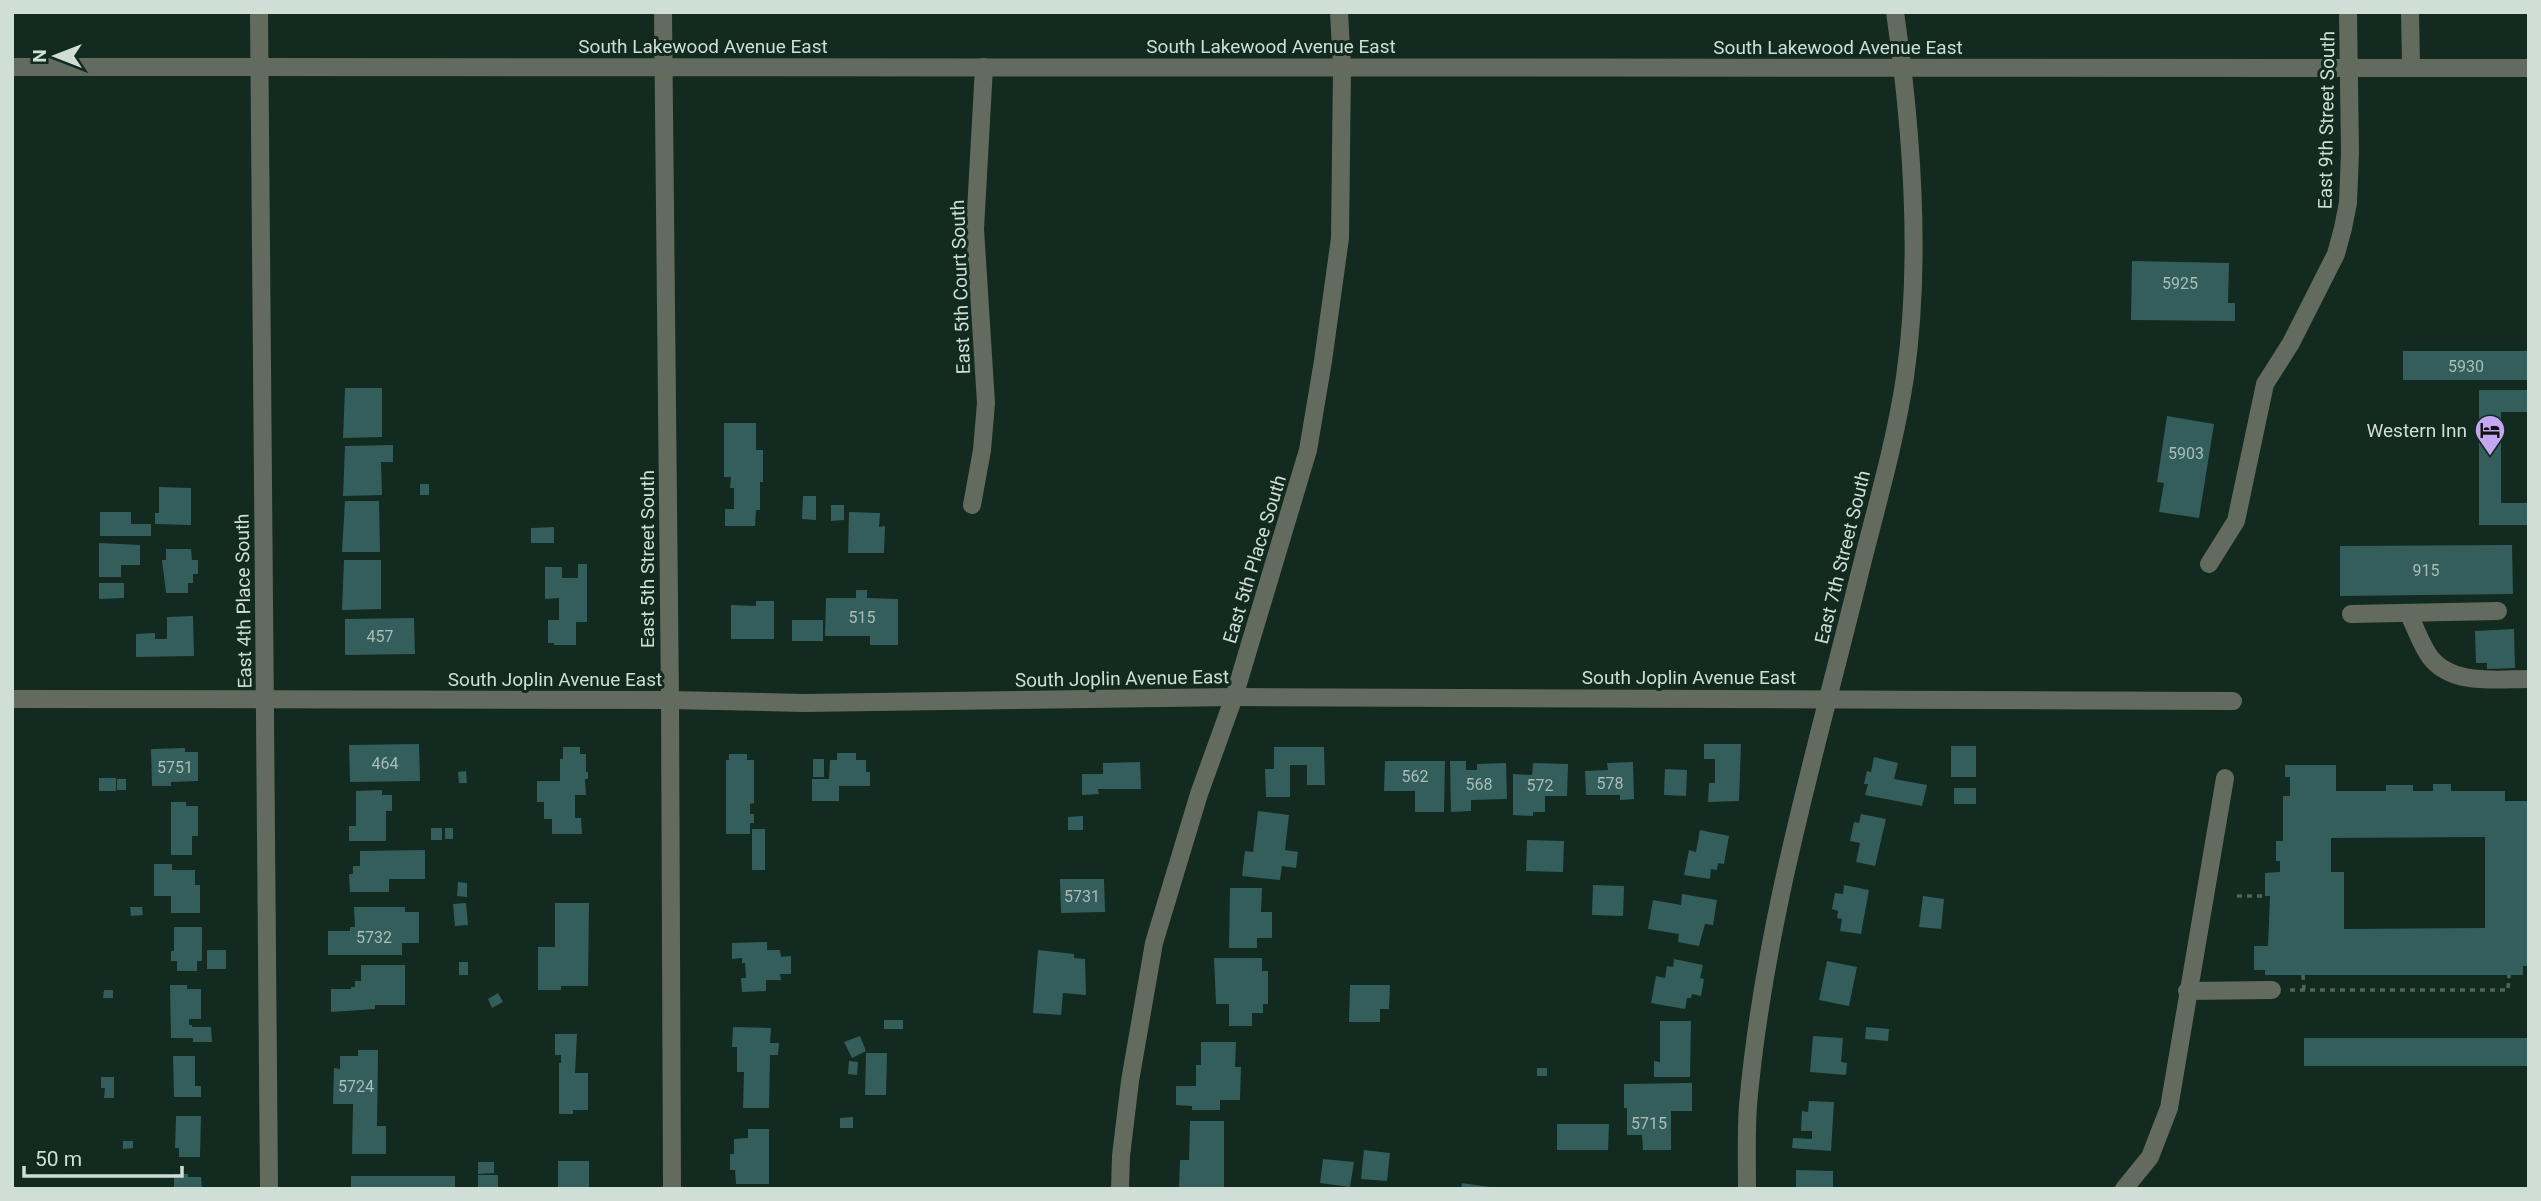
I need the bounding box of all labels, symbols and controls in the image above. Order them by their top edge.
north arrow [21,21,91,91]
street label: East 9th Street South [2313,31,2340,209]
street label: South Lakewood Avenue East [578,35,828,58]
street label: South Lakewood Avenue East [1146,35,1396,58]
street label: South Lakewood Avenue East [1713,36,1963,59]
text: N [28,49,51,63]
street label: East 5th Court South [946,199,975,375]
house number: 5925 [2162,274,2198,293]
house number: 5930 [2448,357,2484,376]
hotel icon: Western Inn [2473,413,2507,457]
place label: Western Inn [2366,419,2467,442]
house number: 5903 [2168,444,2204,463]
street label: East 7th Street South [1810,468,1875,646]
street label: East 5th Street South [636,470,659,648]
street label: East 5th Place South [1218,472,1291,646]
street label: East 4th Place South [230,513,257,689]
house number: 915 [2413,561,2439,580]
house number: 515 [849,608,875,627]
house number: 457 [367,627,393,646]
street label: South Joplin Avenue East [1015,665,1229,692]
street label: South Joplin Avenue East [1582,666,1796,689]
street label: South Joplin Avenue East [448,668,662,691]
house number: 464 [372,754,398,773]
house number: 5751 [157,758,193,777]
house number: 562 [1402,767,1428,786]
house number: 578 [1597,774,1623,793]
house number: 568 [1466,775,1492,794]
house number: 572 [1527,776,1553,795]
house number: 5731 [1064,887,1100,906]
house number: 5732 [356,928,392,947]
house number: 5724 [338,1077,374,1096]
house number: 5715 [1631,1114,1667,1133]
scale bar [24,1134,182,1178]
text: 50 m [35,1147,82,1171]

